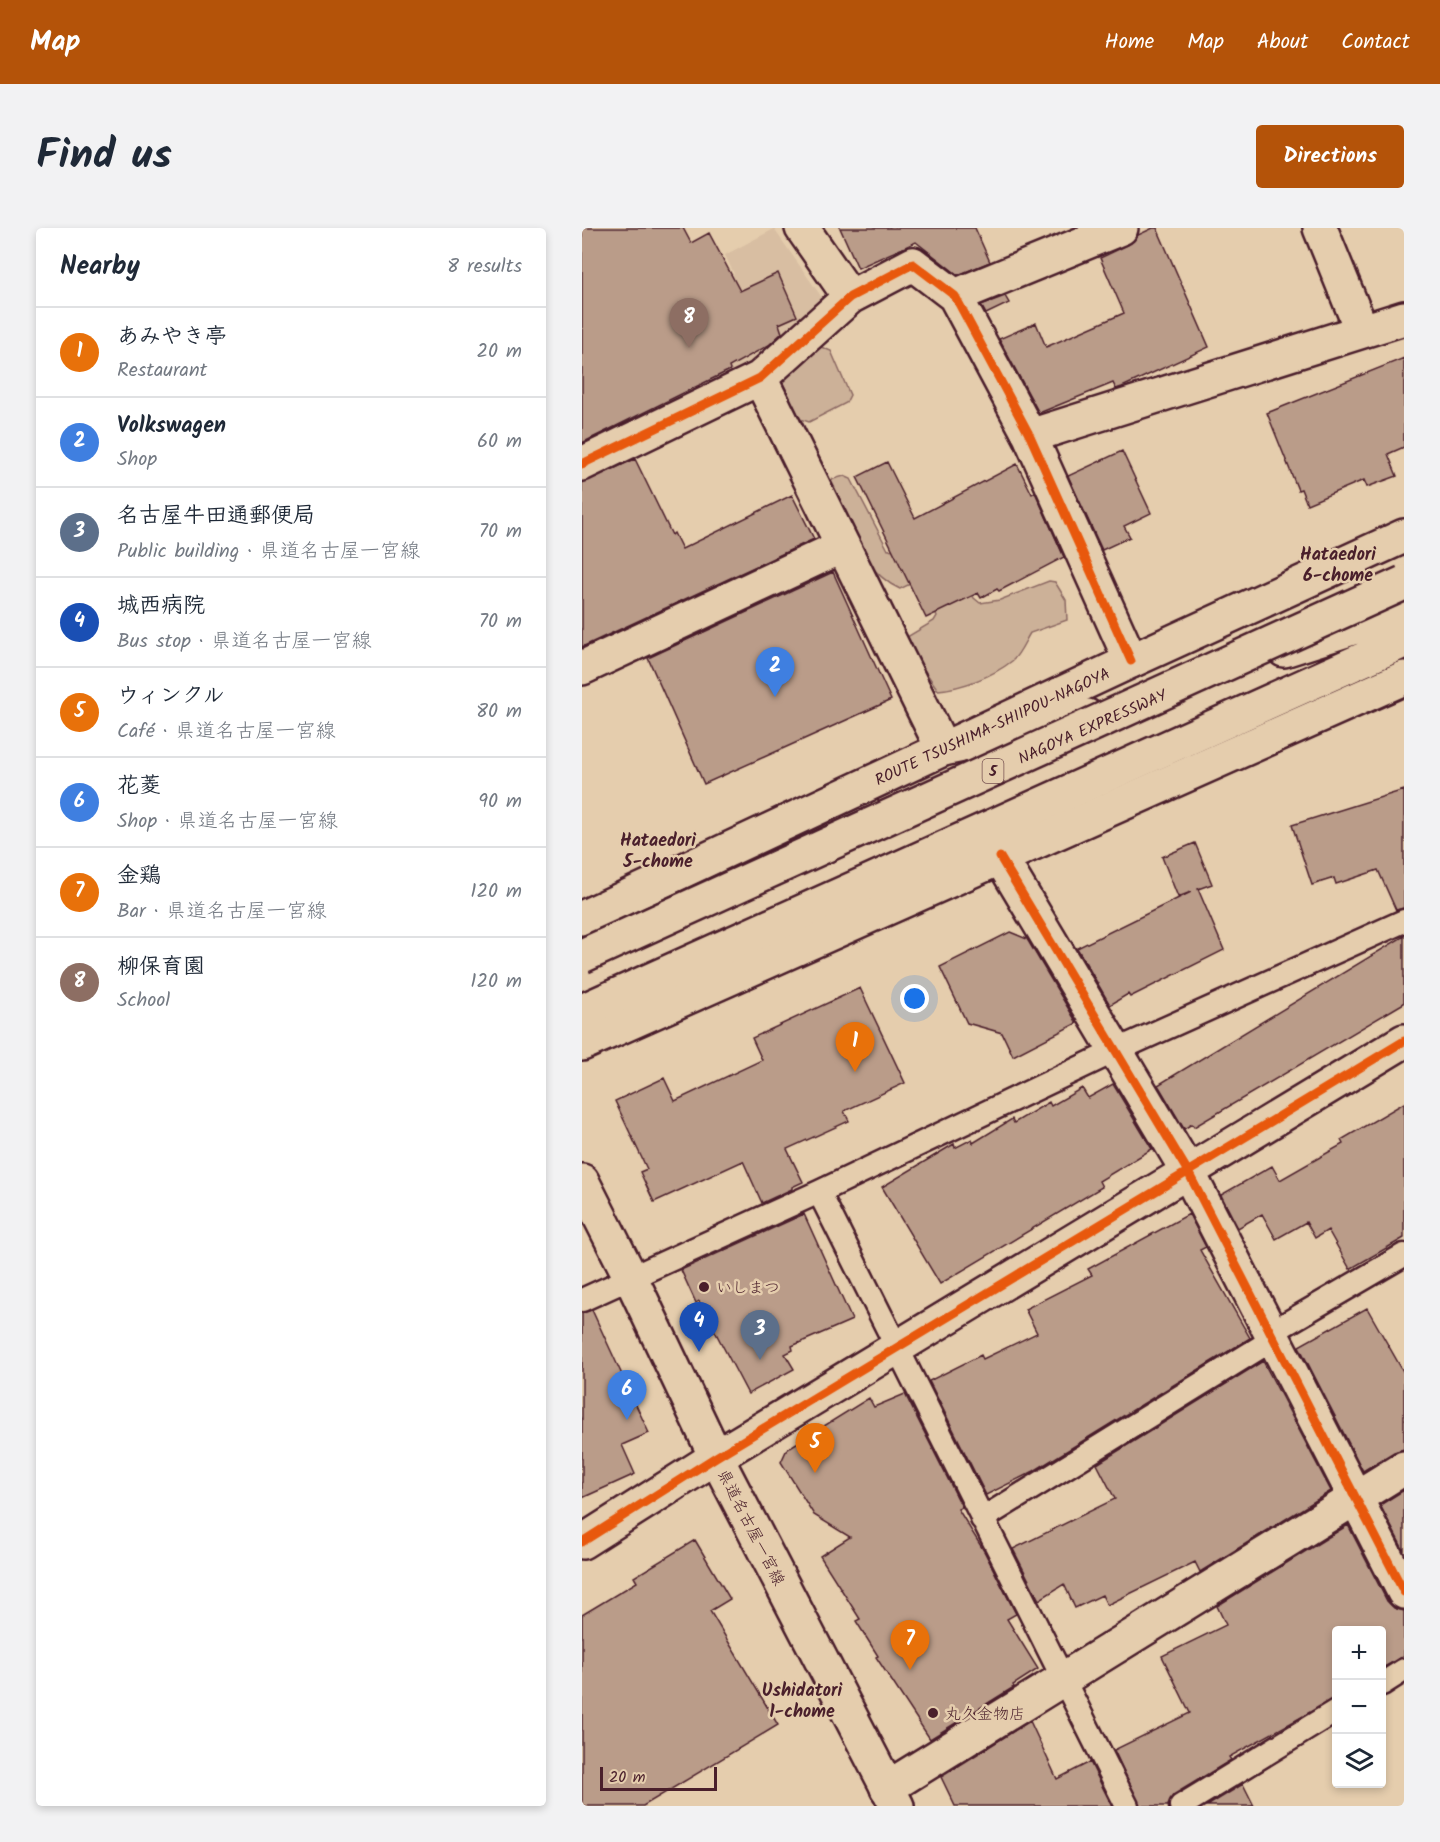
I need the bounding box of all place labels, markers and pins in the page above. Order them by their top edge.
pin: 8 [670,298,708,348]
pin: 2 [756,648,794,697]
pin: 1 [836,1022,874,1072]
place label: いしまつ [716,1276,780,1301]
marker: いしまつ [697,1280,711,1294]
pin: 4 [680,1302,718,1352]
pin: 3 [740,1310,780,1360]
pin: 6 [608,1370,646,1420]
pin: 5 [796,1424,834,1473]
pin: 7 [890,1620,930,1670]
place label: 丸久金物店 [945,1702,1025,1727]
marker: 丸久金物店 [926,1706,940,1720]

